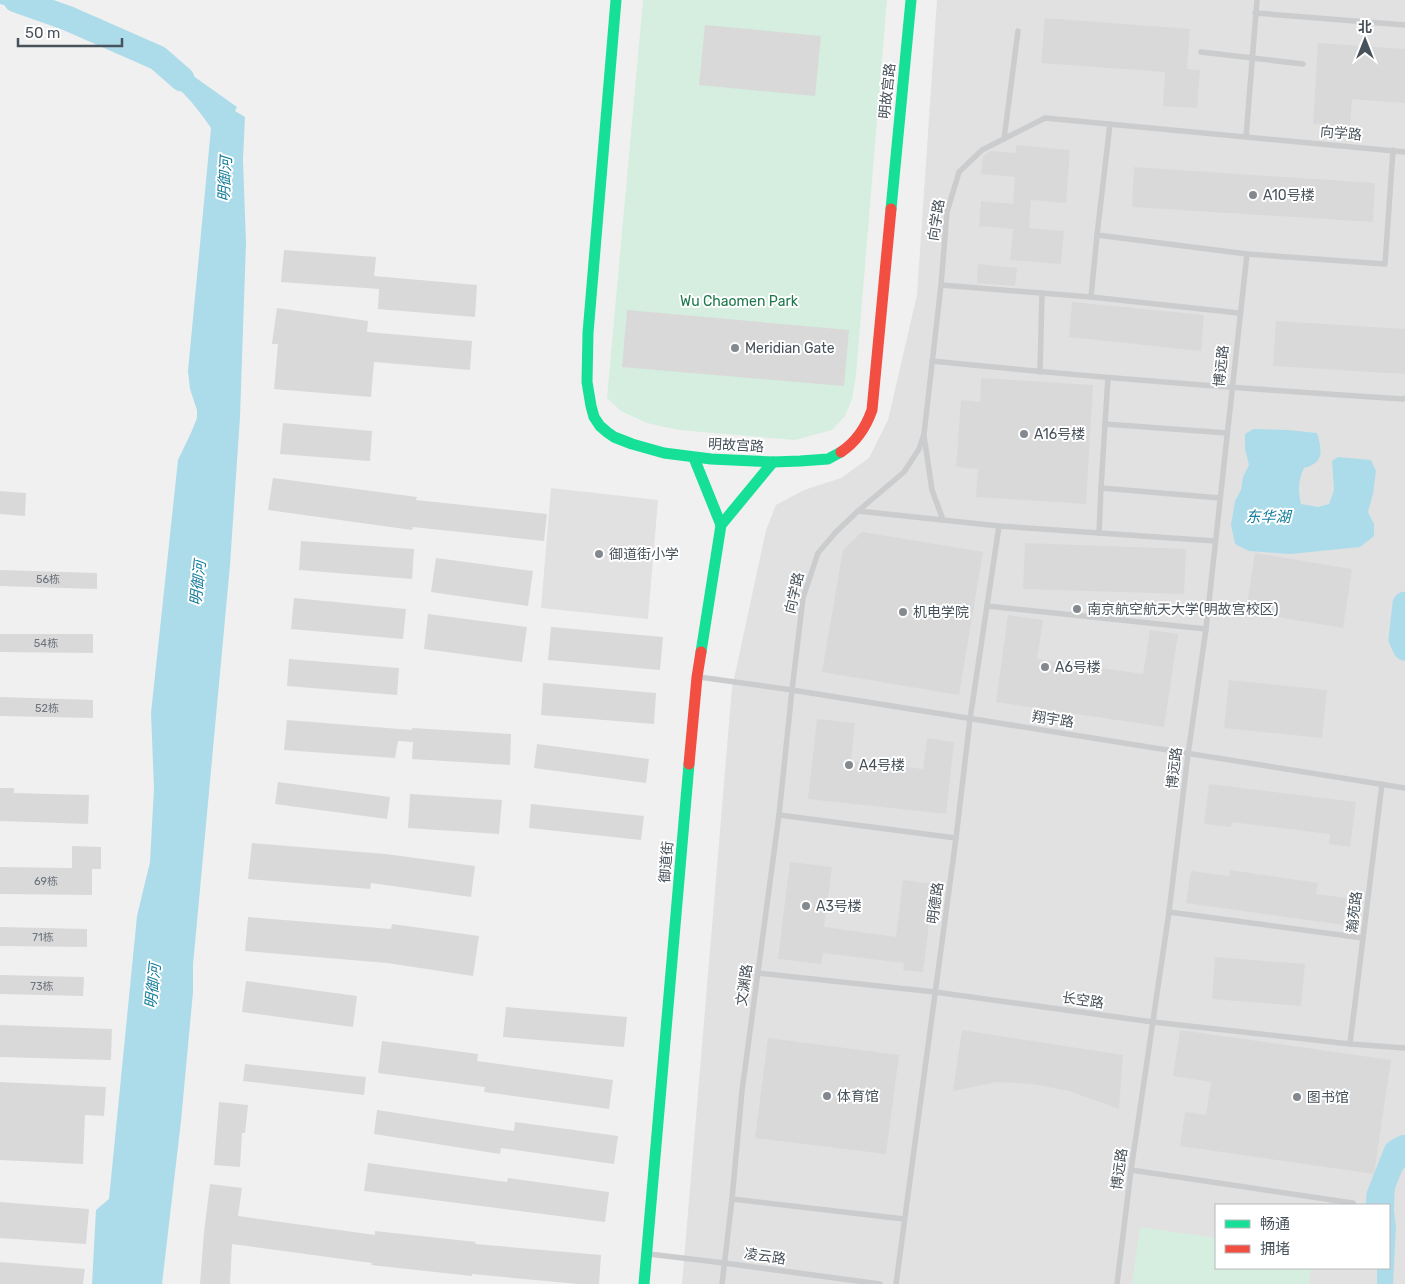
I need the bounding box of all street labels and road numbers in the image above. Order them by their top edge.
street label: 明故宫路 [876,62,899,120]
street label: 向学路 [1319,123,1363,144]
street label: 向学路 [925,198,948,242]
street label: 博远路 [1211,344,1232,388]
street label: 明故宫路 [708,436,764,455]
street label: 向学路 [781,571,807,615]
street label: 翔宇路 [1031,708,1075,731]
street label: 博远路 [1164,746,1185,790]
street label: 御道街 [656,840,677,884]
street label: 明德路 [924,881,947,925]
street label: 瀚苑路 [1344,890,1365,934]
street label: 文渊路 [733,963,756,1007]
street label: 长空路 [1061,989,1105,1012]
street label: 博远路 [1108,1147,1131,1191]
street label: 凌云路 [743,1245,787,1268]

